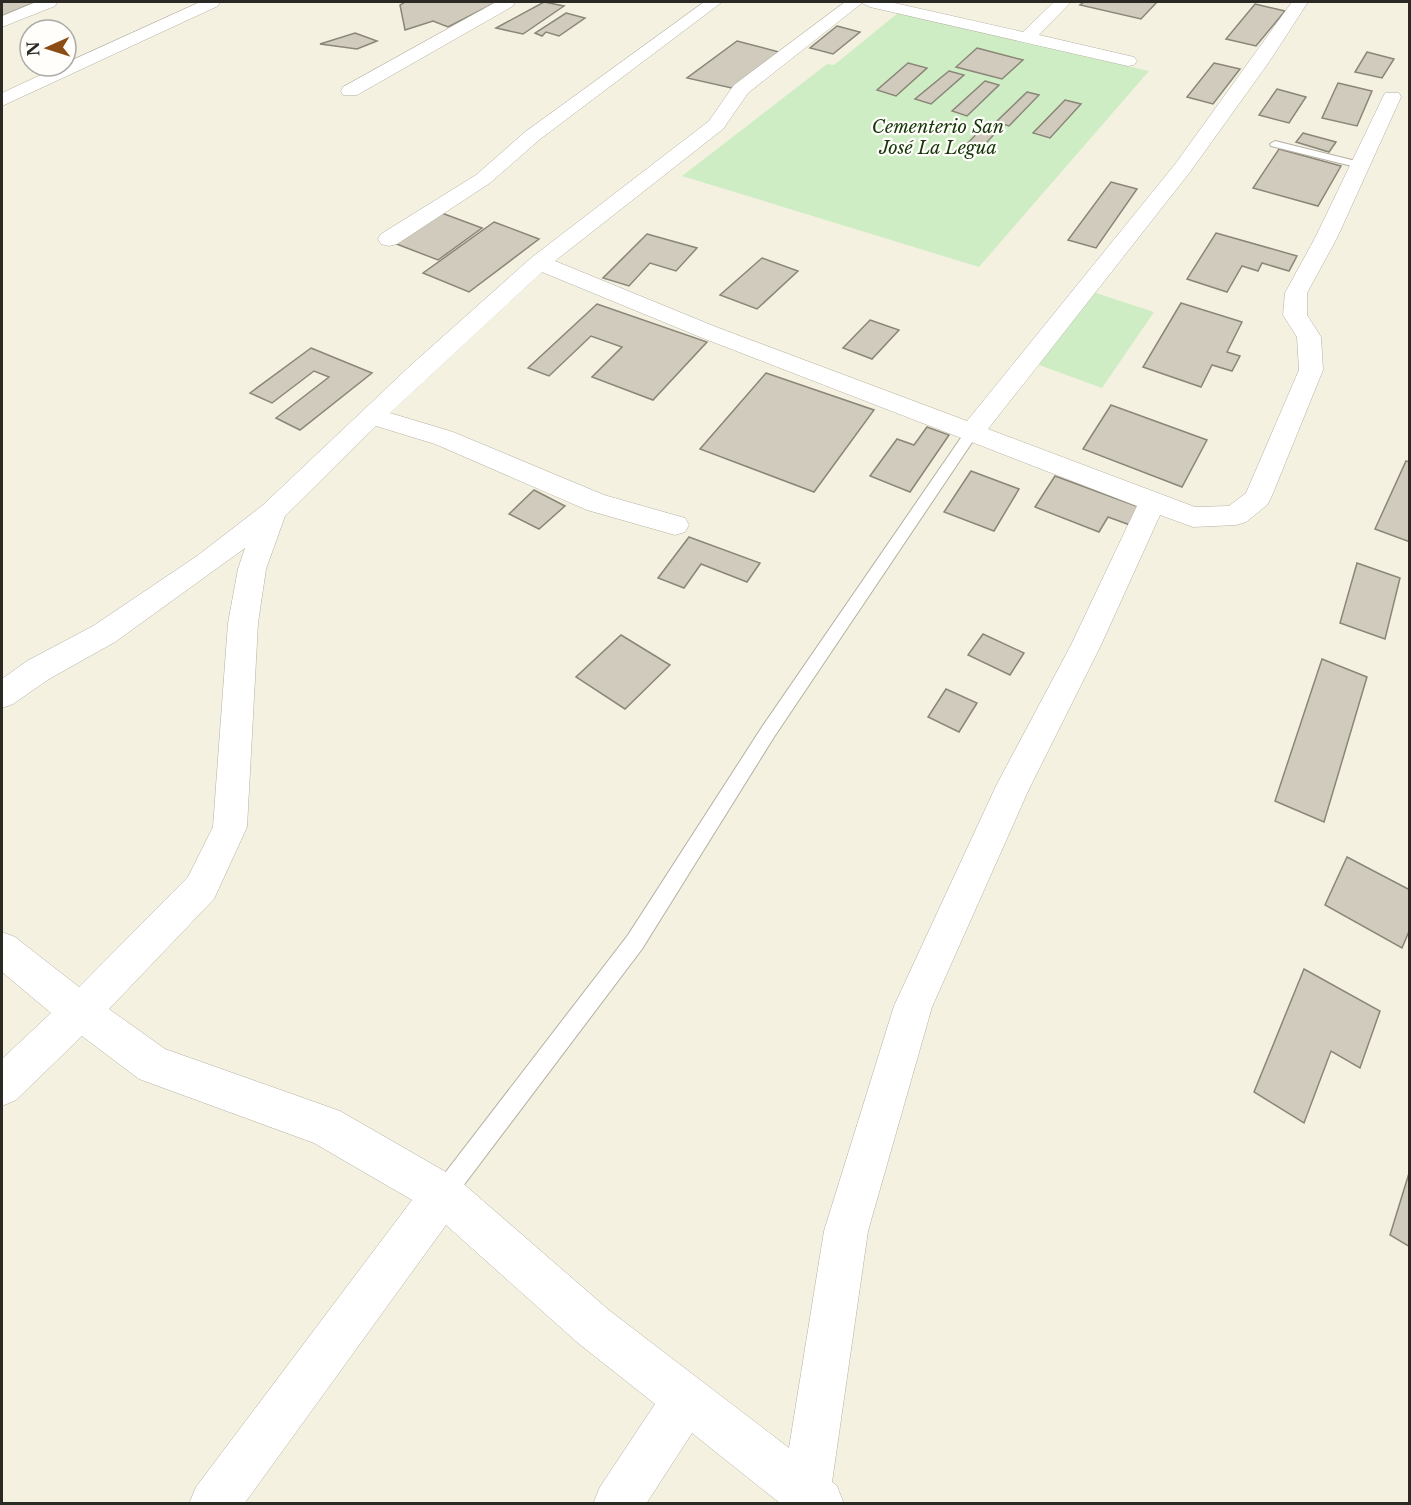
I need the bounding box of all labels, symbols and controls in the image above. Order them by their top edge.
north arrow [18,18,78,78]
text: N [23,41,43,57]
park label: Cementerio San José La Legua [872,116,1004,159]

